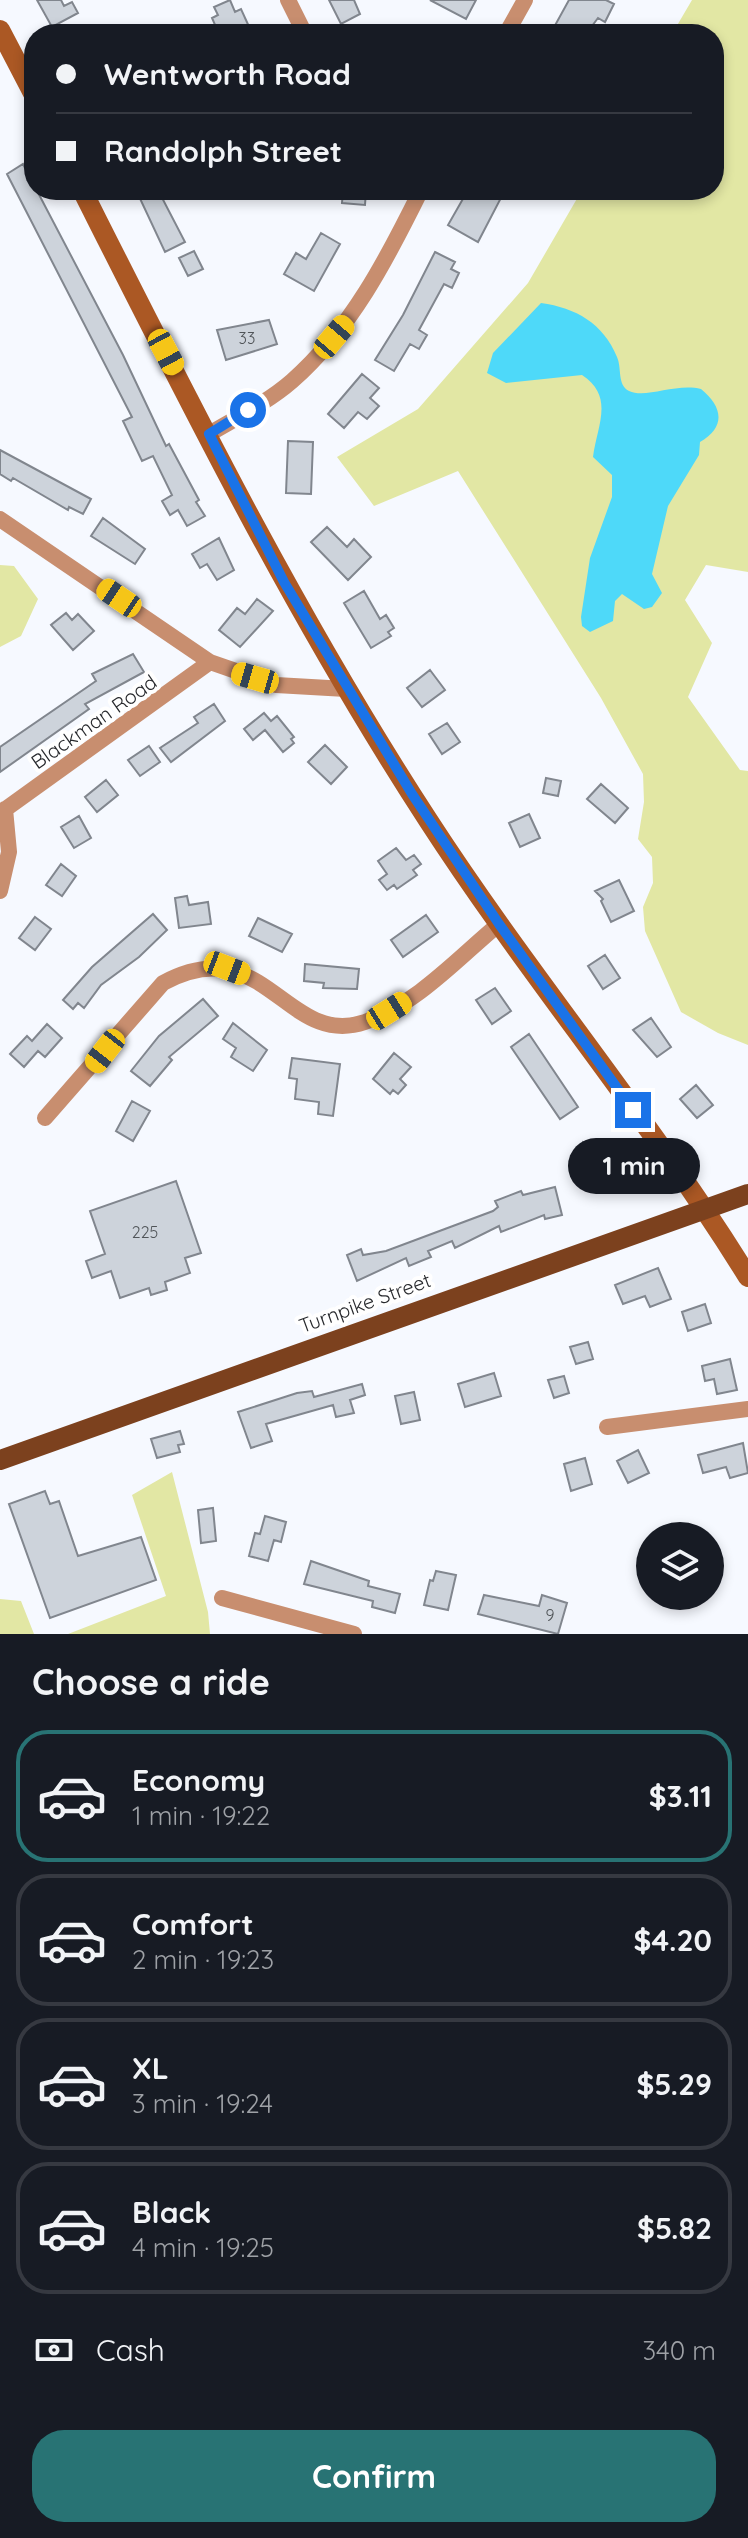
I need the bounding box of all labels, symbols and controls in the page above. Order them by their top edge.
text: Wentworth Road [104,55,351,93]
text: Randolph Street [104,132,342,170]
car [309,311,359,363]
car [144,325,188,379]
house number: 33 [239,328,255,348]
route start [230,392,266,428]
car [92,575,146,621]
car [229,660,281,696]
street label: Blackman Road [26,669,161,774]
car [200,948,254,988]
car [362,988,416,1034]
car [81,1025,129,1077]
route end [615,1092,651,1128]
callout: 1 min [567,1138,699,1194]
text: 1 min [603,1149,666,1182]
house number: 225 [132,1222,158,1242]
street label: Turnpike Street [296,1267,434,1338]
map controls [636,1522,724,1610]
button: layers [636,1522,724,1610]
house number: 9 [546,1605,555,1625]
text: Choose a ride [32,1659,270,1704]
icon: car [36,1760,108,1832]
text: Economy [132,1761,265,1799]
text: $3.11 [649,1777,712,1815]
text: 1 min · 19:22 [132,1799,270,1832]
icon: car [36,1904,108,1976]
text: Comfort [132,1905,253,1943]
text: $4.20 [633,1921,712,1959]
text: 2 min · 19:23 [132,1943,274,1976]
icon: car [36,2048,108,2120]
text: XL [132,2049,169,2087]
text: $5.29 [636,2065,712,2103]
text: 3 min · 19:24 [132,2087,273,2120]
icon: car [36,2192,108,2264]
text: Black [132,2193,211,2231]
text: $5.82 [637,2209,712,2247]
text: 4 min · 19:25 [132,2231,274,2264]
icon: cash [32,2328,76,2372]
text: Cash [96,2331,165,2369]
text: 340 m [642,2334,716,2367]
button: Confirm [32,2430,716,2522]

